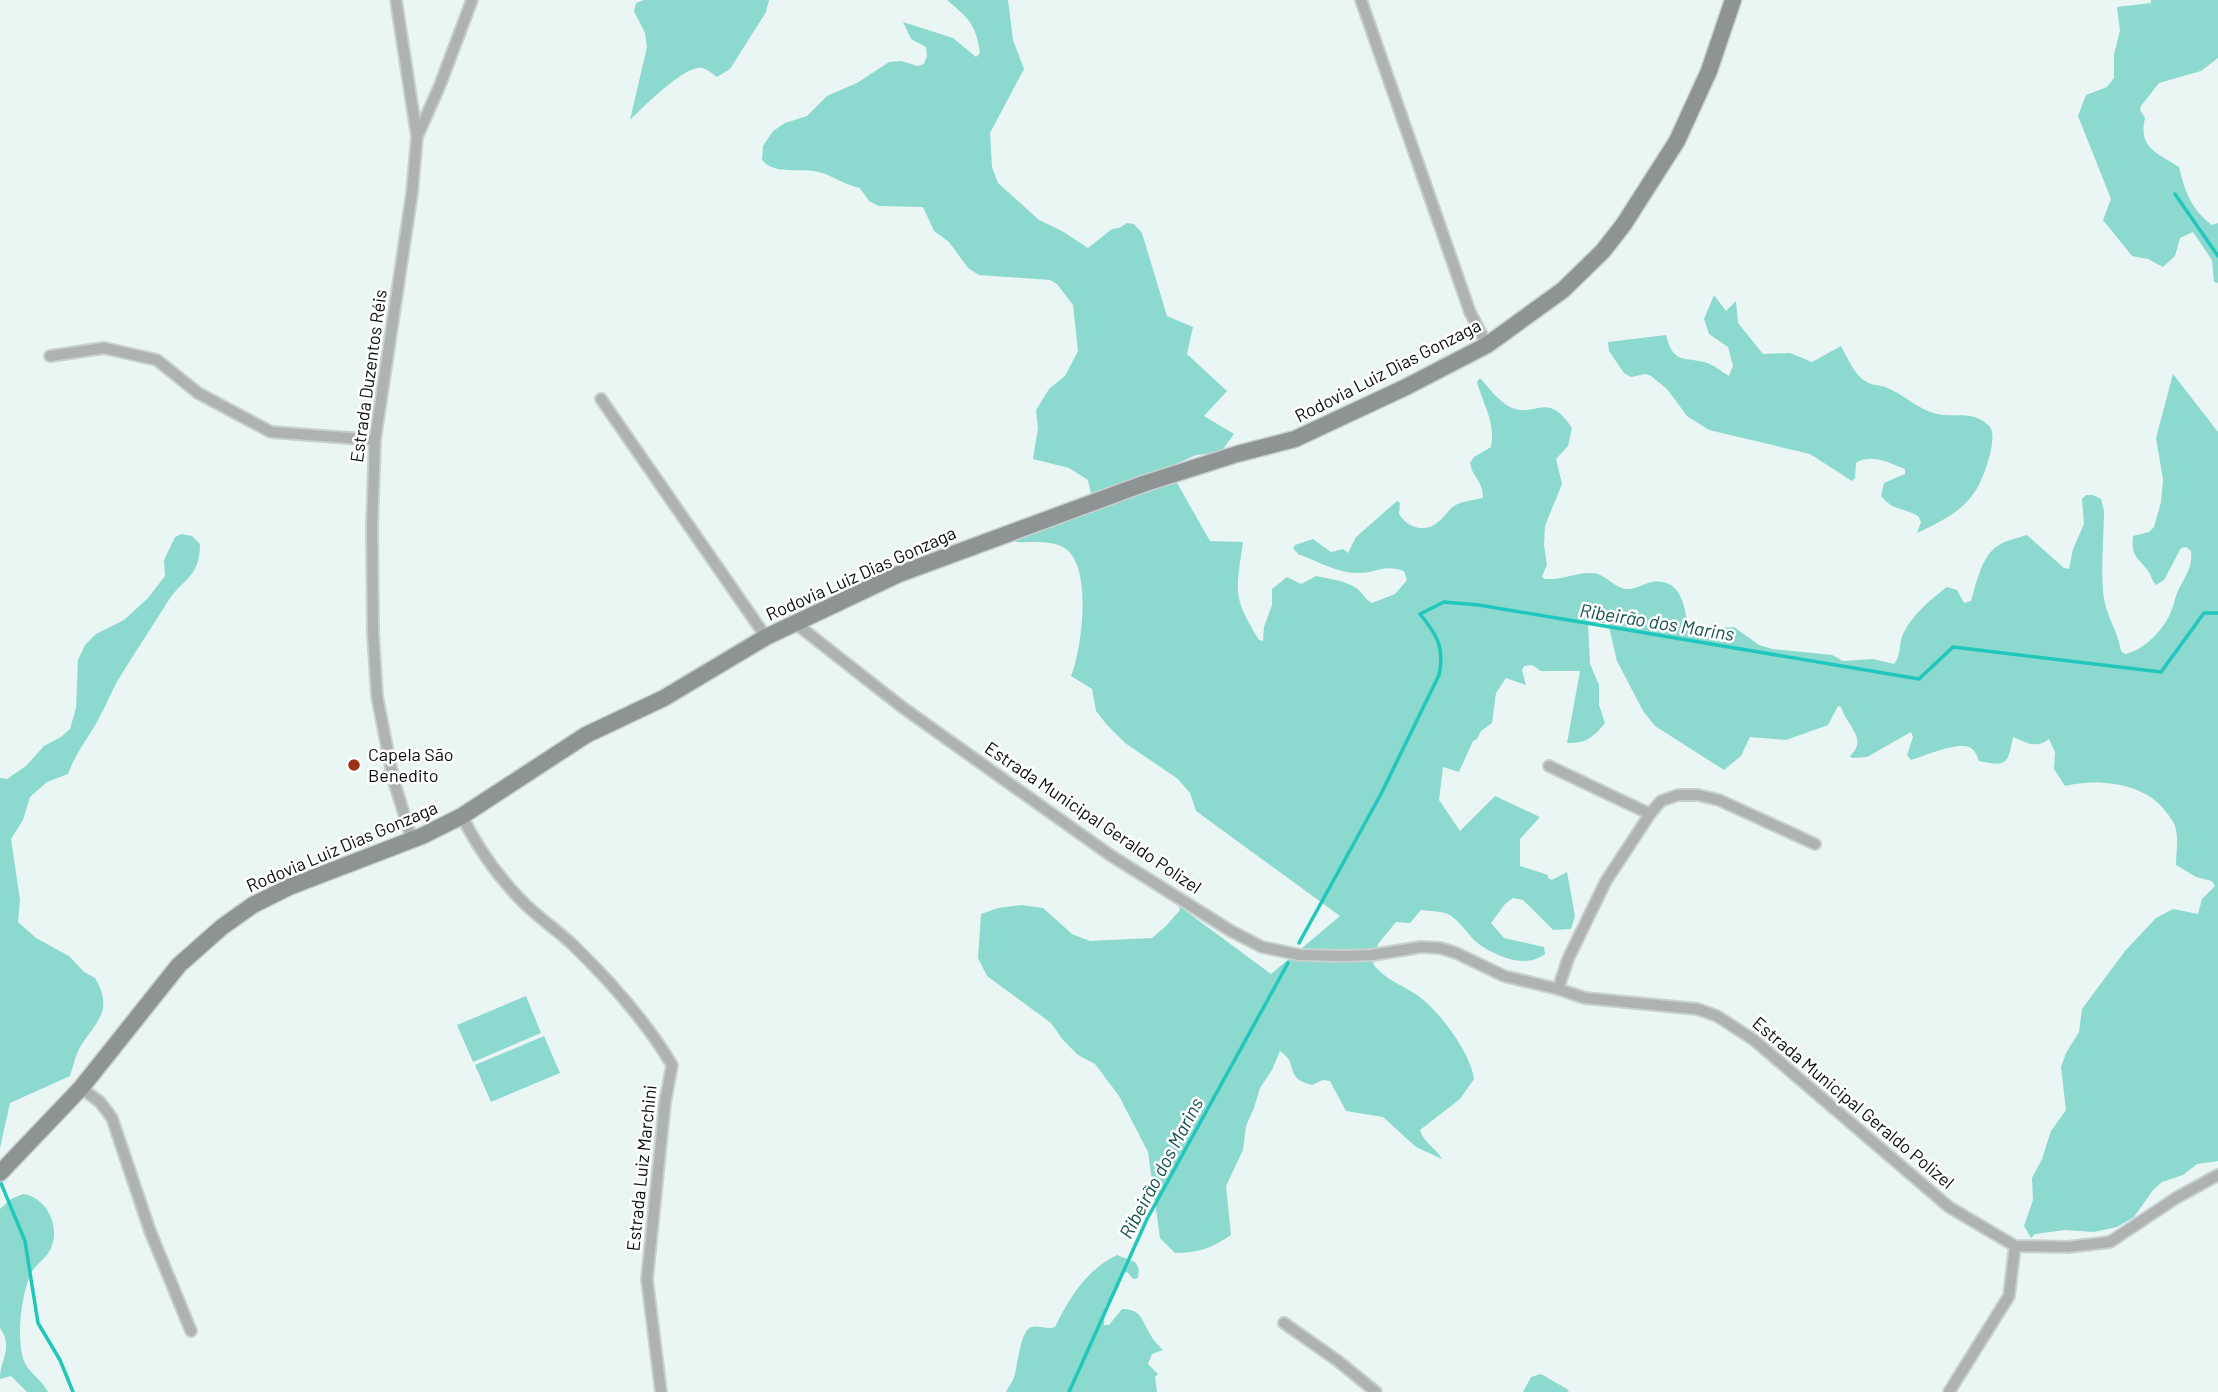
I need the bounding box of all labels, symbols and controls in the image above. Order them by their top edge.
street label: Estrada Duzentos Réis [345,288,391,464]
street label: Rodovia Luiz Dias Gonzaga [1291,314,1484,427]
street label: Rodovia Luiz Dias Gonzaga [762,521,959,625]
water label: Ribeirão dos Marins [1578,598,1736,645]
street label: Estrada Municipal Geraldo Polizel [981,736,1206,898]
place label: Capela São Benedito [368,743,454,786]
marker: Capela São Benedito [346,757,362,773]
street label: Rodovia Luiz Dias Gonzaga [243,796,441,896]
street label: Estrada Municipal Geraldo Polizel [1748,1011,1959,1193]
street label: Estrada Luiz Marchini [621,1084,661,1252]
water label: Ribeirão dos Marins [1114,1093,1207,1242]

